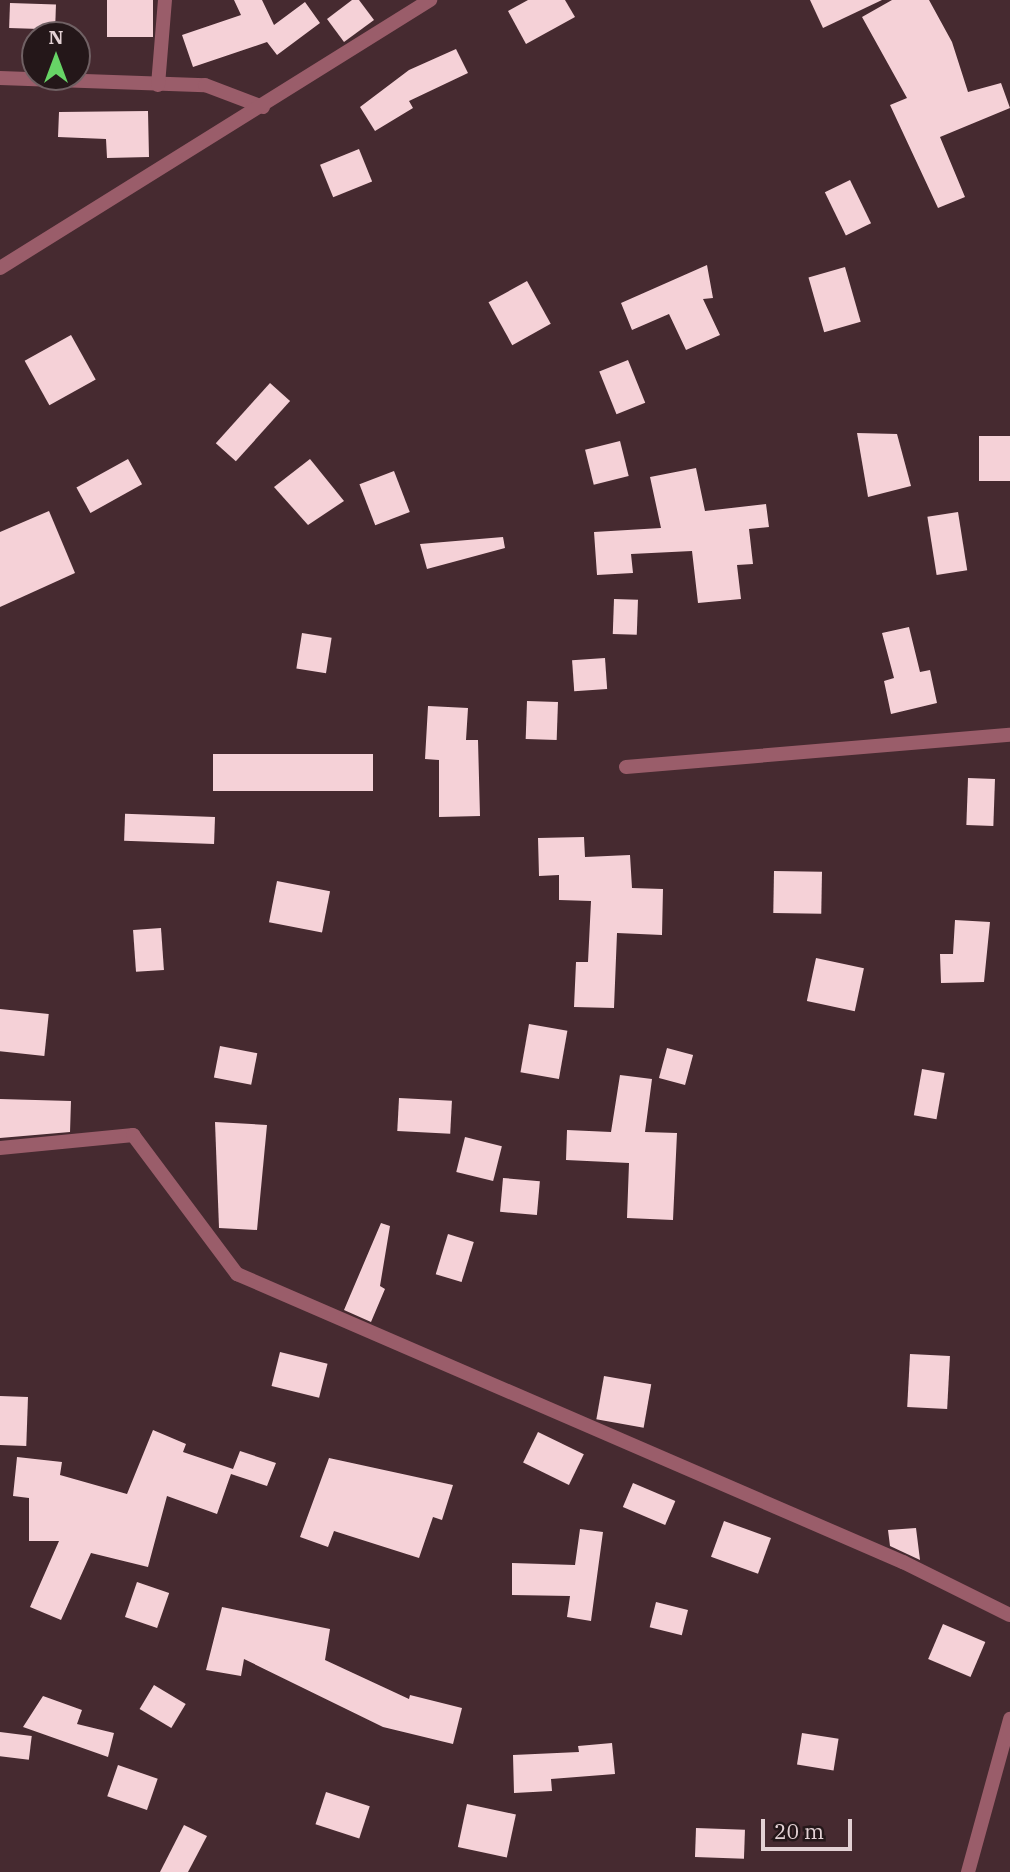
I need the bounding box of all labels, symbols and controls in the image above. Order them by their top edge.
north arrow [21,21,91,91]
text: N [48,25,64,49]
scale bar [765,1806,856,1850]
text: 20 m [774,1817,824,1845]

